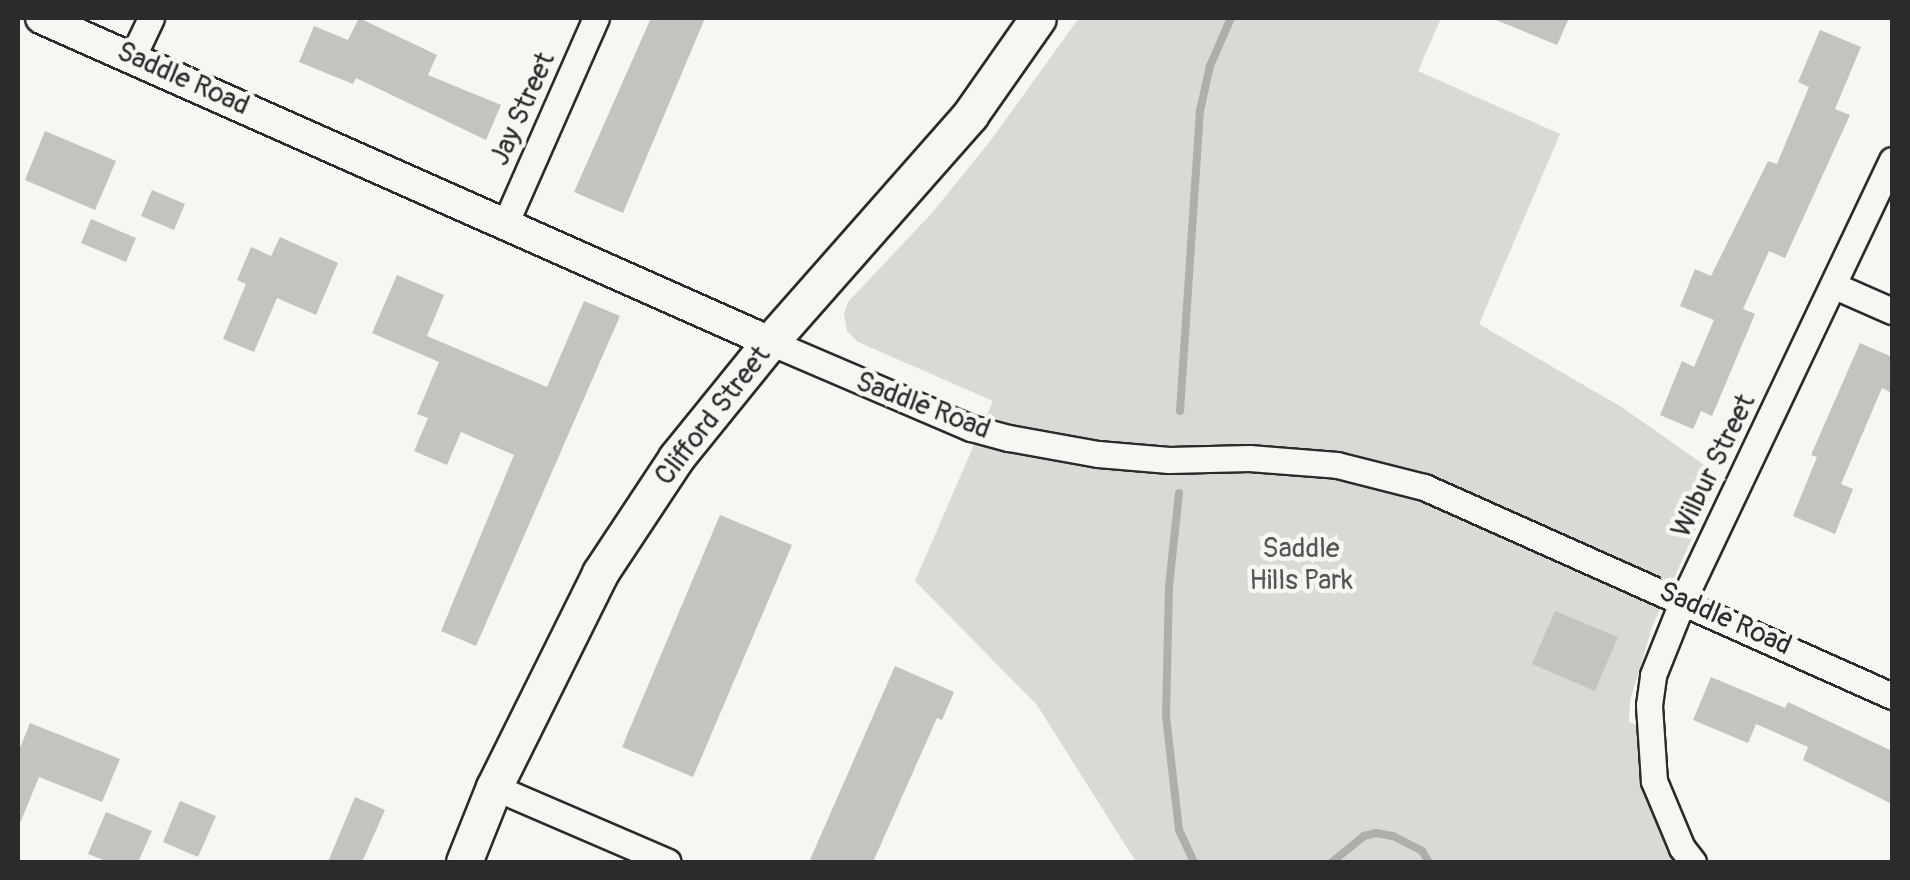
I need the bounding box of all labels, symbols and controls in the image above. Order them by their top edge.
street label: Saddle Road [112,35,254,123]
street label: Jay Street [483,47,563,171]
street label: Clifford Street [648,340,778,492]
street label: Saddle Road [851,365,995,447]
street label: Wilbur Street [1665,389,1763,543]
park label: Saddle Hills Park [1249,532,1353,598]
street label: Saddle Road [1654,575,1796,663]

